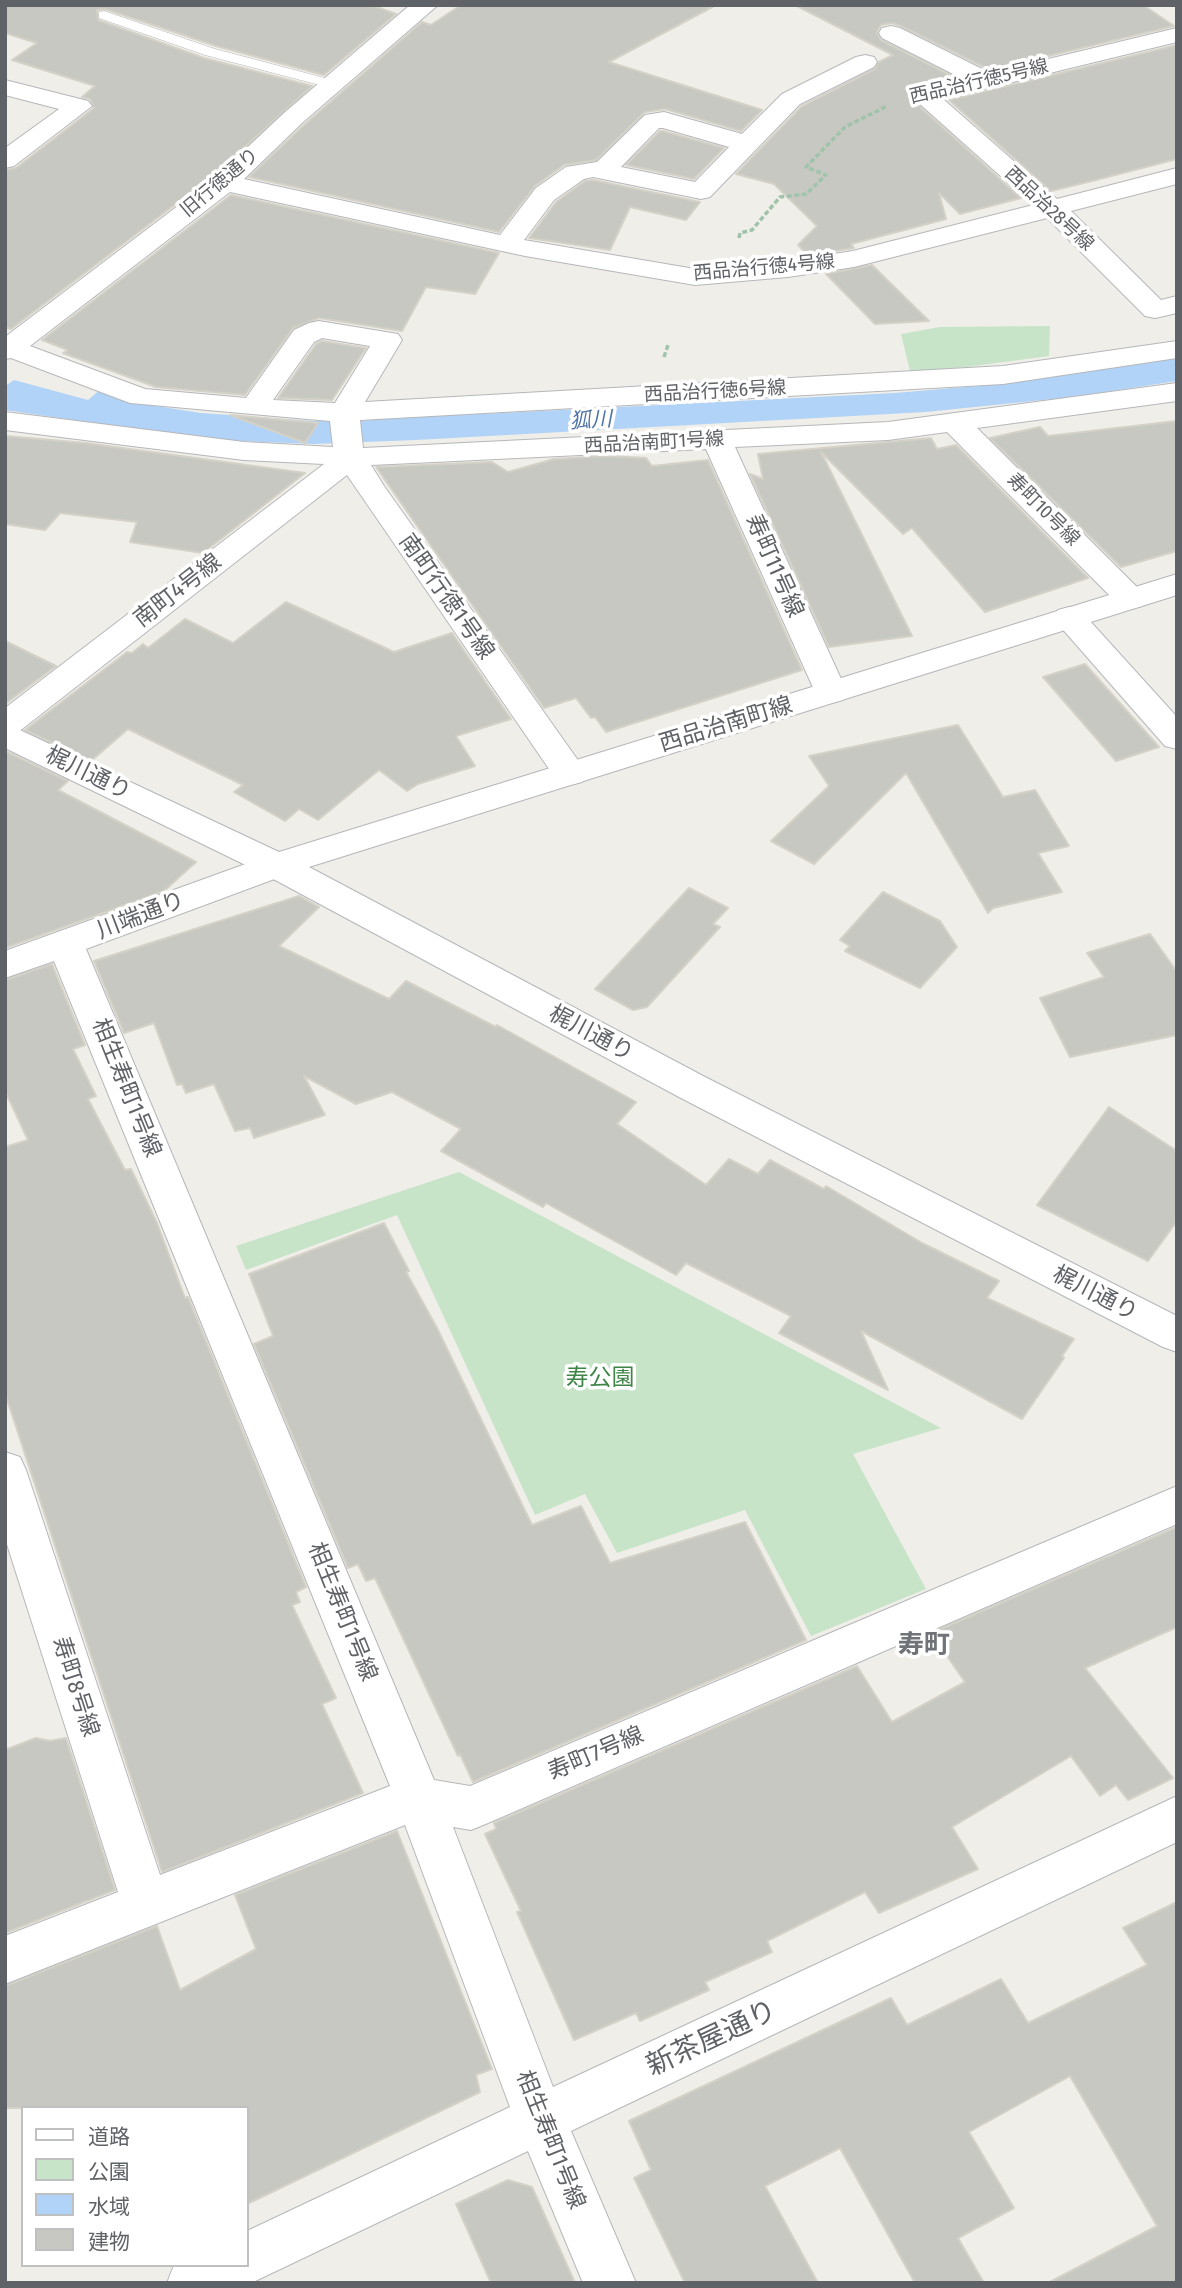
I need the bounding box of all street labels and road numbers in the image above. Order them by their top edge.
street label: 西品治行徳5号線 [907,55,1051,109]
street label: 旧行徳通り [176,144,264,222]
street label: 西品治28号線 [1000,162,1098,256]
street label: 西品治行徳4号線 [692,250,836,286]
street label: 西品治行徳6号線 [643,377,787,407]
street label: 西品治南町1号線 [583,428,725,458]
street label: 寿町10号線 [1002,469,1084,551]
street label: 寿町11号線 [739,510,809,622]
street label: 南町行徳1号線 [393,529,499,665]
street label: 南町4号線 [129,548,227,634]
street label: 西品治南町線 [656,692,796,758]
street label: 梶川通り [41,741,135,807]
street label: 川端通り [93,887,189,945]
street label: 梶川通り [544,1000,638,1068]
street label: 相生寿町1号線 [86,1015,166,1161]
street label: 梶川通り [1048,1261,1142,1327]
street label: 相生寿町1号線 [302,1539,382,1685]
street label: 寿町8号線 [46,1634,104,1740]
street label: 寿町7号線 [544,1722,648,1786]
street label: 新茶屋通り [641,1994,783,2084]
street label: 相生寿町1号線 [510,2067,590,2213]

